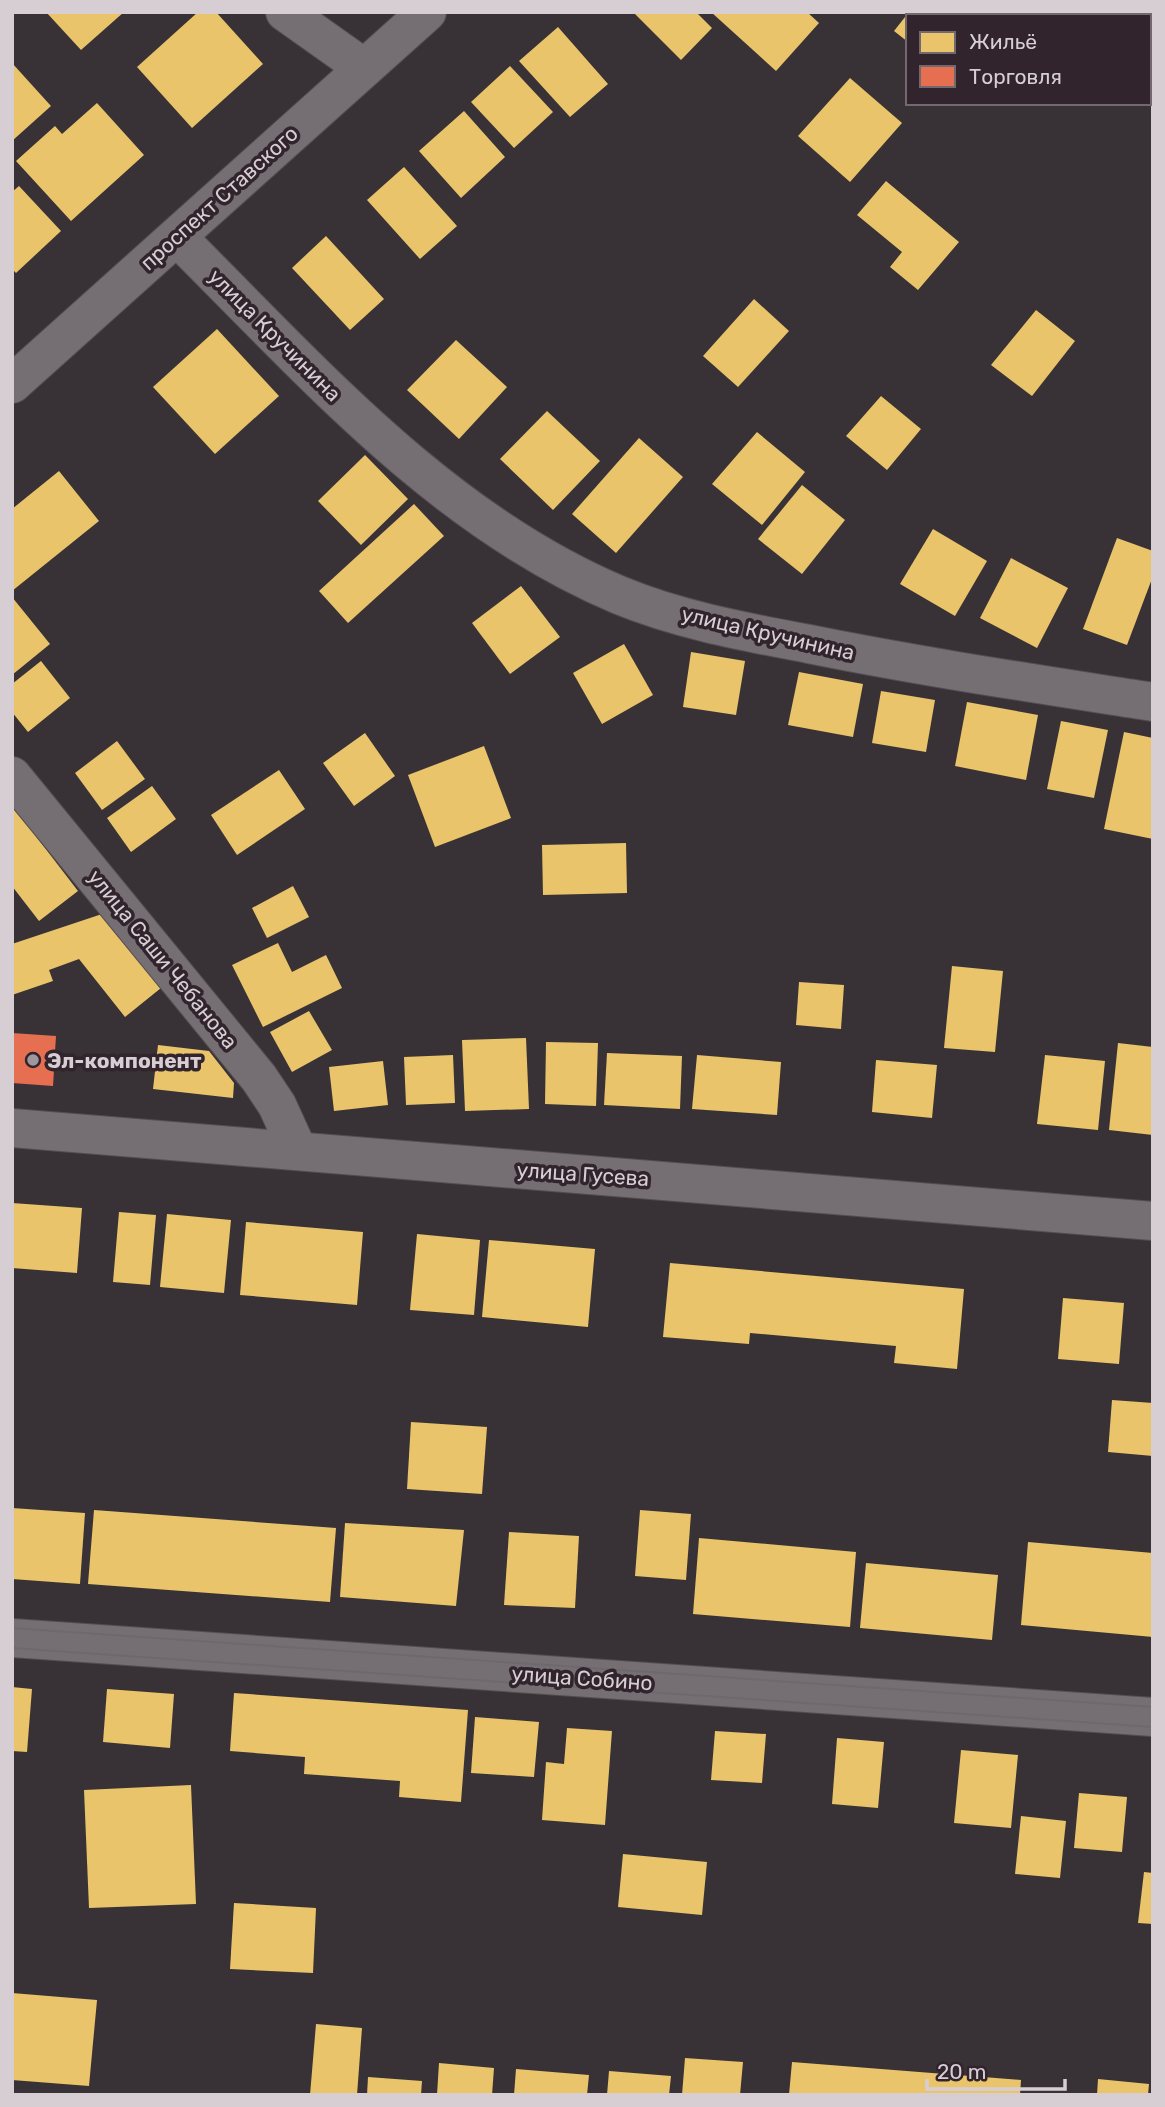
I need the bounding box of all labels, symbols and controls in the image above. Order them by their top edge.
legend [906,14,1151,105]
text: Жильё [969,29,1037,54]
text: Торговля [969,64,1062,89]
street label: проспект Ставского [135,121,303,275]
street label: улица Кручинина [204,264,346,406]
street label: улица Кручинина [679,601,857,665]
street label: улица Саши Чебанова [83,864,243,1054]
place label: Эл-компонент [47,1048,202,1073]
marker: Эл-компонент [25,1052,41,1068]
street label: улица Гусева [516,1157,650,1191]
street label: улица Собино [511,1661,653,1695]
scale bar [927,2048,1065,2092]
text: 20 m [937,2059,986,2084]

